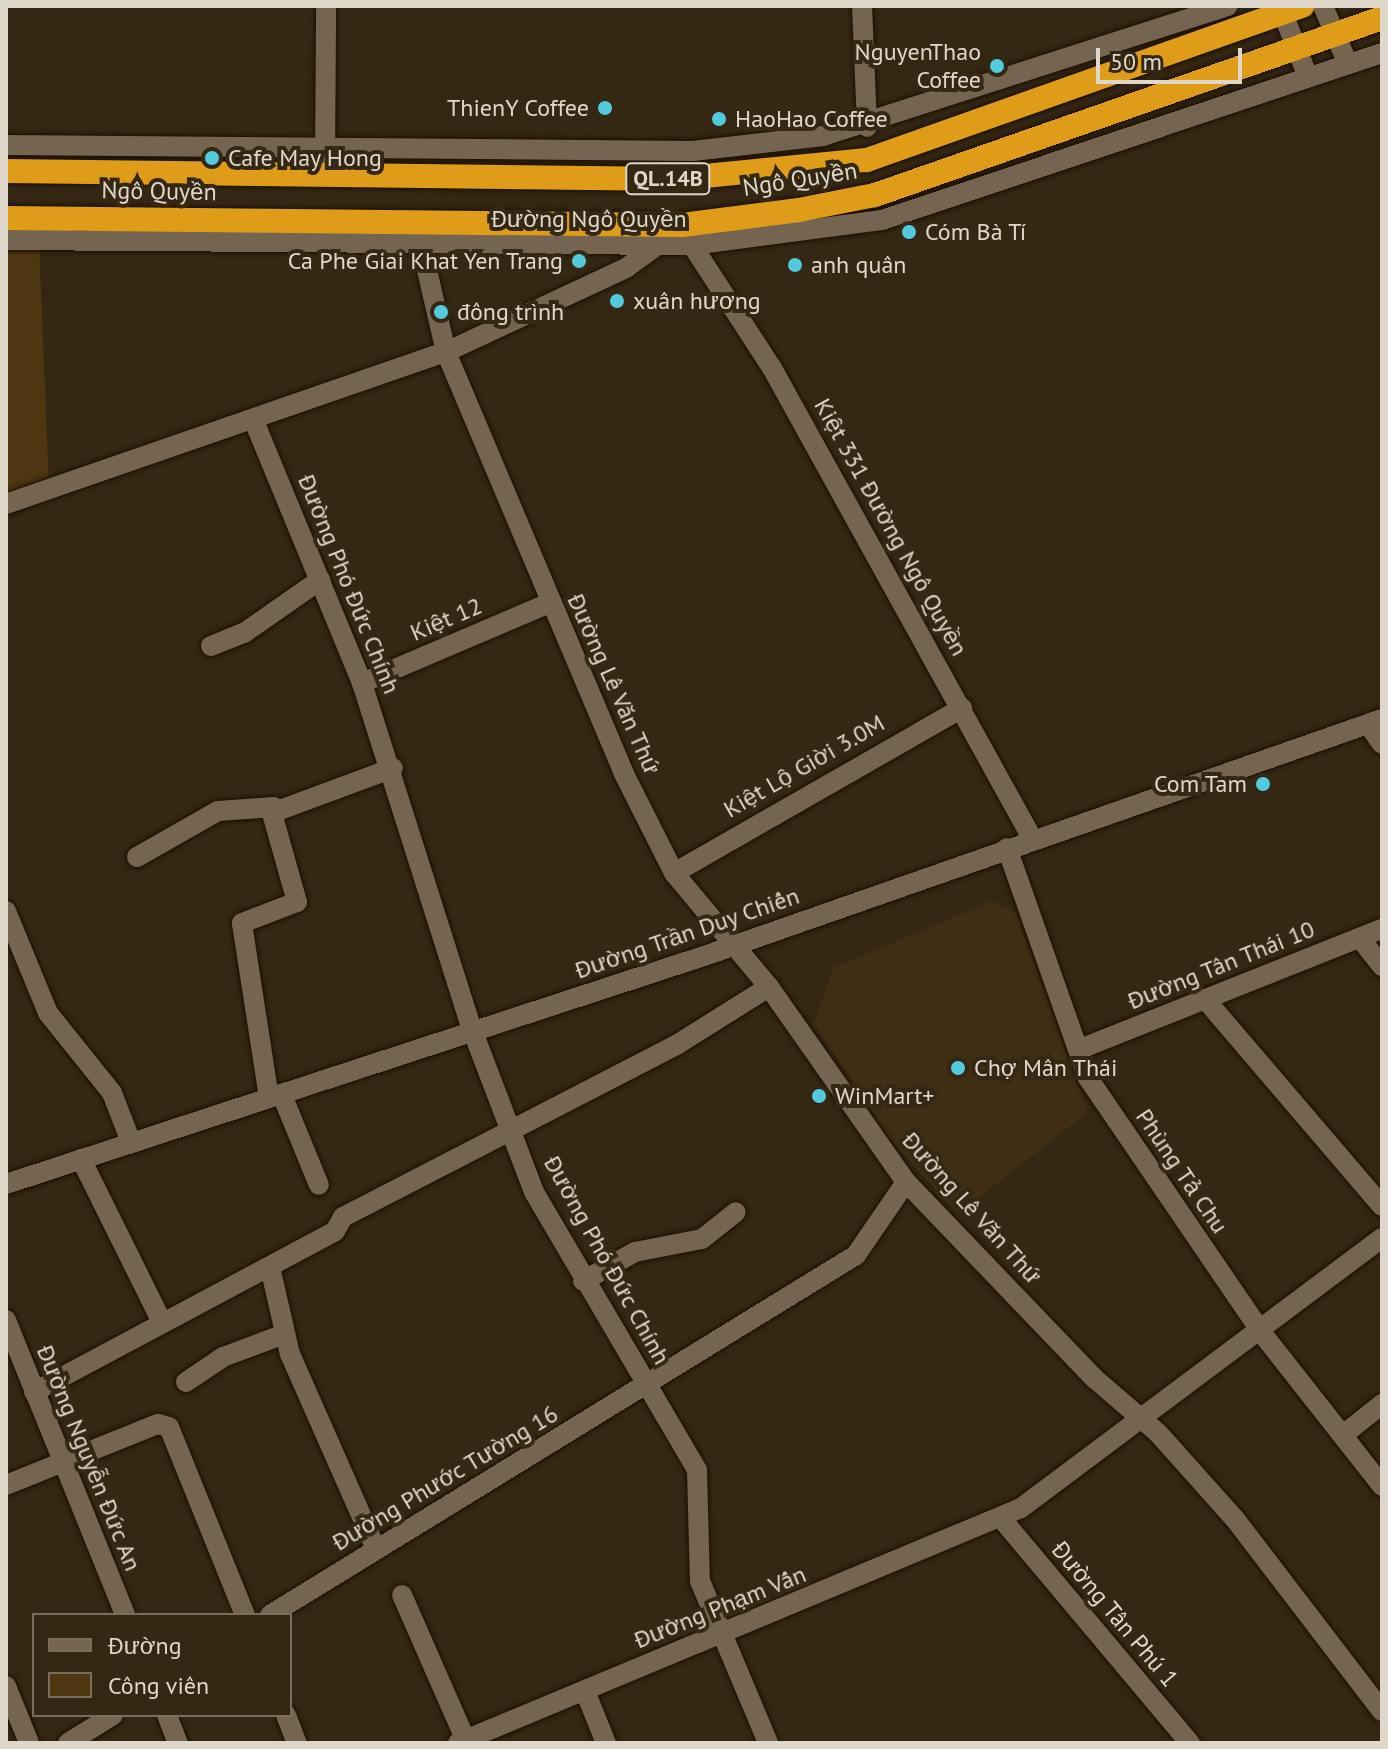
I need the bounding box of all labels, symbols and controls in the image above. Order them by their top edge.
scale bar [1100,32,1246,82]
place label: NguyenThao Coffee [855,38,981,94]
text: 50 m [1110,46,1162,77]
marker: NguyenThao Coffee [988,57,1006,75]
place label: ThienY Coffee [446,94,589,122]
marker: ThienY Coffee [596,99,614,117]
place label: HaoHao Coffee [735,105,888,133]
marker: HaoHao Coffee [710,110,728,128]
place label: Cafe May Hong [228,144,383,172]
marker: Cafe May Hong [203,149,221,167]
street label: Ngô Quyền [741,156,859,202]
road number: QL.14B [624,161,712,197]
street label: Ngô Quyền [101,176,217,206]
street label: Đường Ngô Quyền [493,205,685,233]
place label: Cóm Bà Tí [925,218,1027,246]
marker: Cóm Bà Tí [900,223,918,241]
place label: Ca Phe Giai Khat Yen Trang [286,247,563,275]
place label: anh quân [811,251,906,279]
marker: Ca Phe Giai Khat Yen Trang [570,252,588,270]
marker: anh quân [786,256,804,274]
place label: xuân hương [633,287,758,315]
marker: xuân hương [608,292,626,310]
place label: đông trình [457,298,564,326]
marker: đông trình [432,303,450,321]
street label: Kiệt 331 Đường Ngô Quyền [809,394,973,660]
street label: Đường Phó Đức Chính [293,472,405,696]
street label: Đường Lê Văn Thứ [562,590,666,778]
street label: Kiệt 12 [406,591,486,647]
street label: Kiệt Lộ Giời 3.0M [718,708,890,824]
place label: Com Tam [1153,770,1247,798]
marker: Com Tam [1254,775,1272,793]
street label: Đường Trần Duy Chiến [572,881,802,985]
street label: Đường Tân Thái 10 [1124,915,1318,1015]
place label: Chợ Mân Thái [974,1054,1117,1082]
marker: Chợ Mân Thái [949,1059,967,1077]
place label: WinMart+ [835,1082,934,1110]
marker: WinMart+ [810,1087,828,1105]
street label: Phùng Tả Chu [1130,1103,1234,1239]
street label: Đường Lê Văn Thứ [897,1127,1047,1289]
street label: Đường Phó Đức Chính [539,1152,675,1368]
street label: Đường Nguyễn Đức An [31,1342,147,1574]
street label: Đường Phước Tường 16 [330,1401,560,1555]
street label: Đường Tân Phú 1 [1046,1536,1184,1692]
street label: Đường Phạm Vấn [631,1560,809,1654]
legend [32,1613,292,1717]
text: Đường [108,1630,182,1661]
text: Công viên [108,1670,209,1701]

